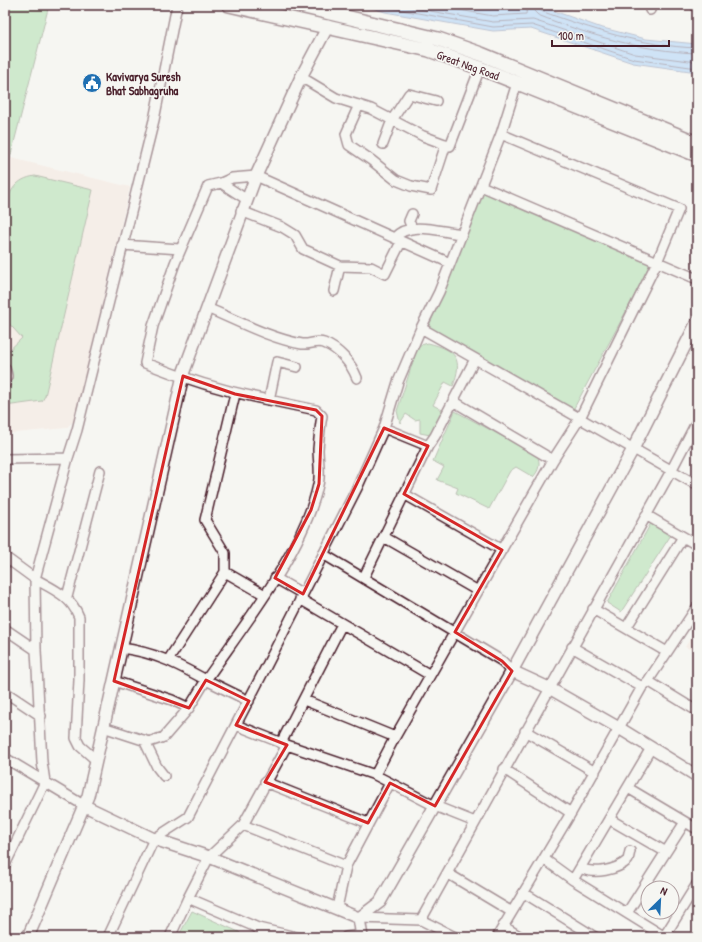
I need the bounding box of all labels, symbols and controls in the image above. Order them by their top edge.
scale bar [552,22,669,48]
text: 100 m [558,27,584,44]
street label: Great Nag Road [434,46,502,84]
place label: Kavivarya Suresh Bhat Sabhagruha [106,68,181,100]
public building icon: Kavivarya Suresh Bhat Sabhagruha [81,72,103,94]
north arrow [640,880,680,920]
text: N [659,883,670,899]

